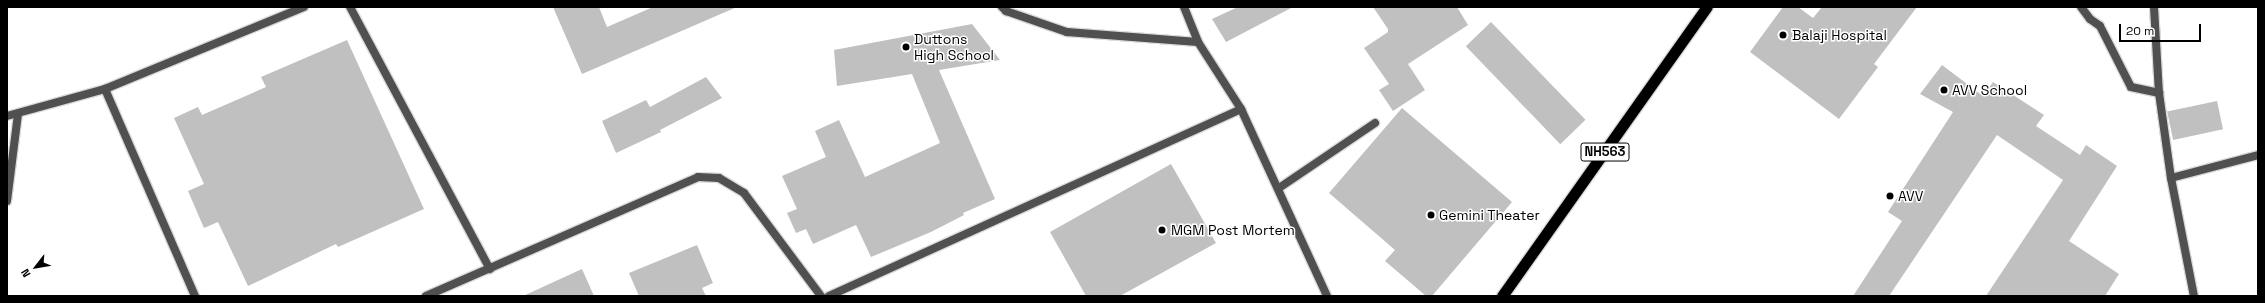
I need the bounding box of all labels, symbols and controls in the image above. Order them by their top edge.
scale bar [2121,16,2203,42]
text: 20 m [2126,23,2154,39]
place label: Balaji Hospital [1792,27,1887,43]
marker: Balaji Hospital [1777,29,1789,41]
place label: Duttons High School [914,31,994,64]
marker: Duttons High School [901,42,911,52]
place label: AVV School [1952,82,2027,98]
marker: AVV School [1939,85,1949,95]
road number: NH563 [1580,141,1630,163]
place label: AVV [1898,188,1923,204]
marker: AVV [1885,191,1895,201]
place label: Gemini Theater [1439,207,1540,223]
marker: Gemini Theater [1426,210,1436,220]
place label: MGM Post Mortem [1171,222,1295,238]
marker: MGM Post Mortem [1156,224,1168,236]
north arrow [16,247,56,287]
text: N [18,266,34,280]

